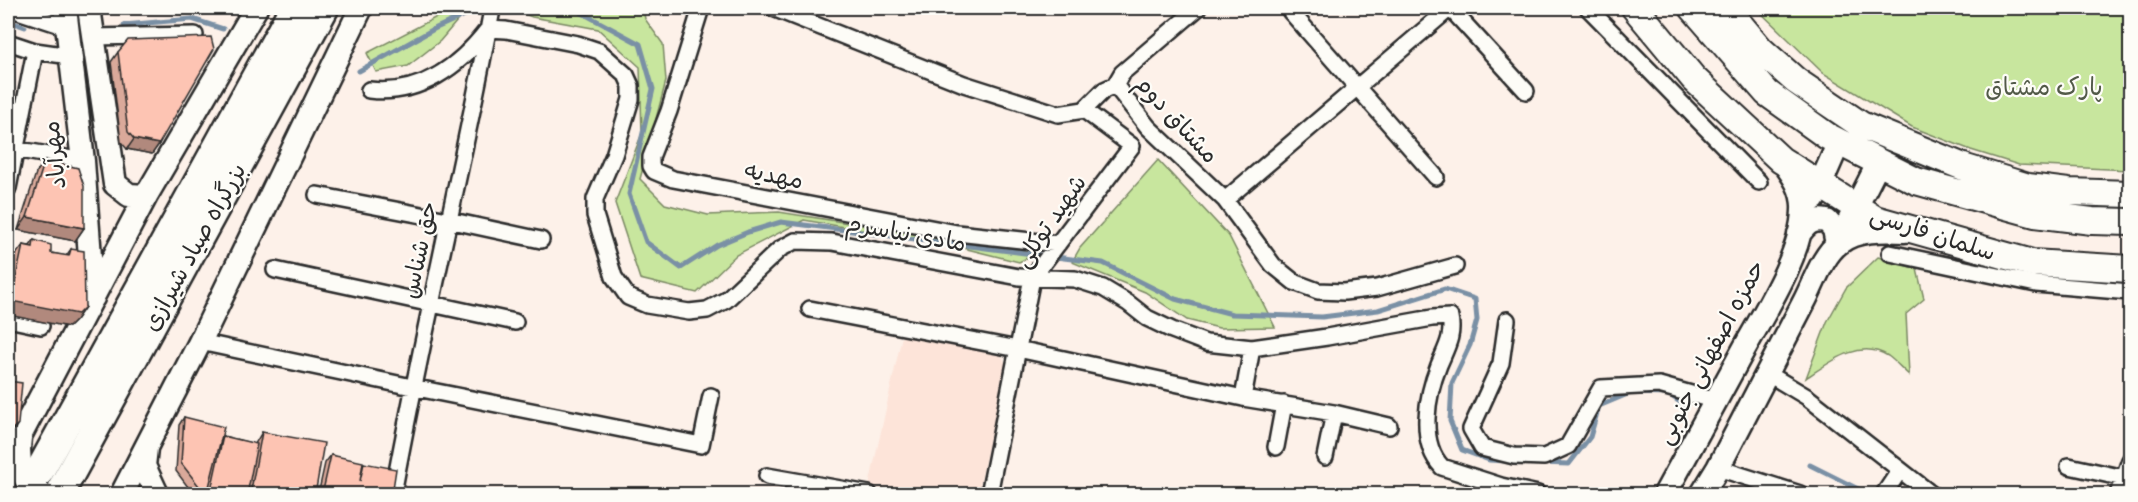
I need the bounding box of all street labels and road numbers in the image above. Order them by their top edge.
street label: مشتاق دوم [1126,69,1225,172]
street label: مهرآباد [36,119,72,191]
street label: مهدیه [742,155,806,195]
street label: بزرگراه صیاد شیرازی [135,158,253,336]
street label: شهید توکلی [1007,169,1093,273]
street label: حق شناس [394,199,444,301]
street label: سلمان فارسی [1867,199,1999,267]
street label: مادی نیاسرم [843,208,969,261]
street label: حمزه اصفهانی جنوبی [1649,255,1772,450]

